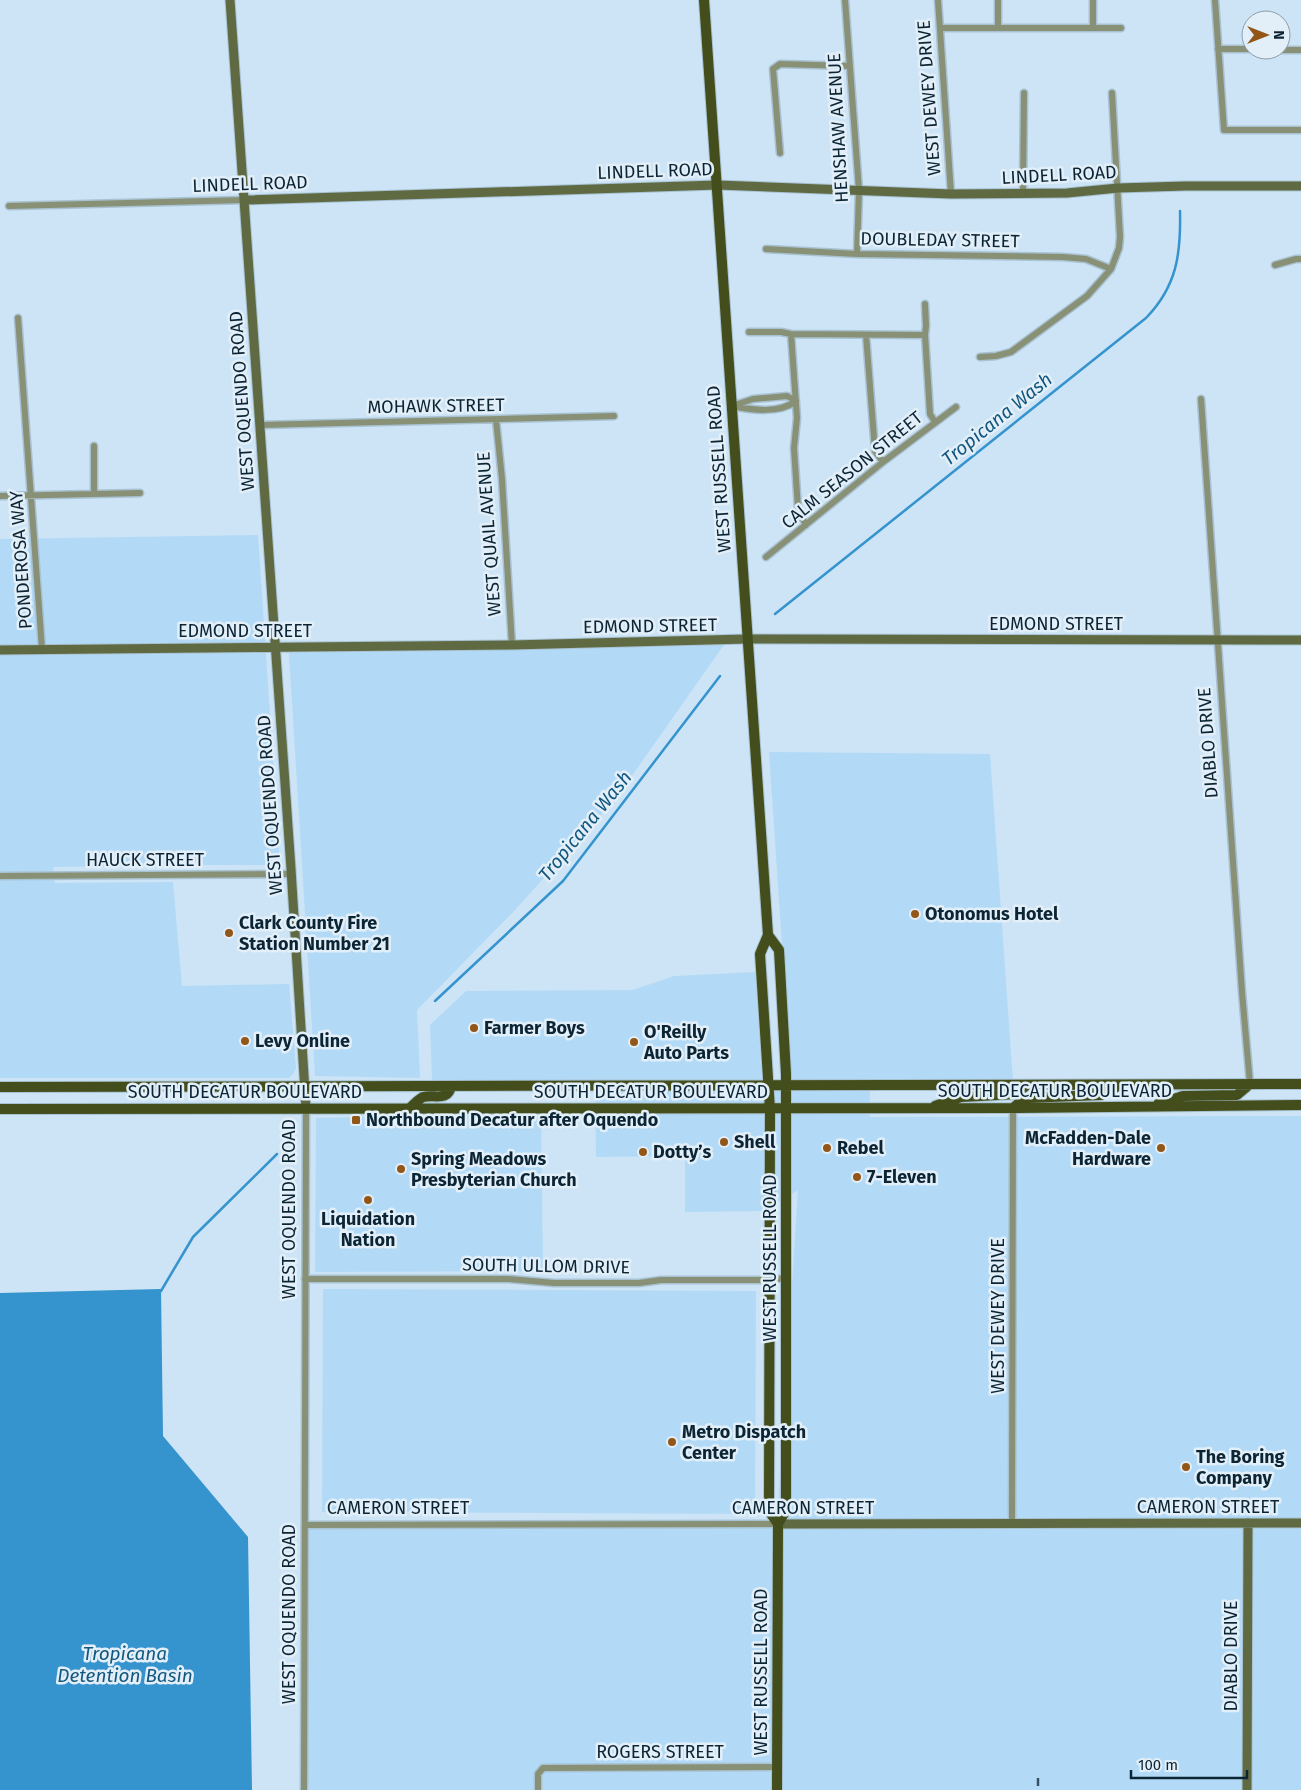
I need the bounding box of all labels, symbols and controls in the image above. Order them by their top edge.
north arrow [1241,10,1291,60]
street label: WEST DEWEY DRIVE [913,20,945,176]
text: N [1270,30,1287,40]
street label: HENSHAW AVENUE [823,53,853,203]
street label: LINDELL ROAD [597,158,713,184]
street label: LINDELL ROAD [1001,161,1117,189]
street label: LINDELL ROAD [192,171,308,197]
street label: DOUBLEDAY STREET [860,228,1020,252]
street label: WEST OQUENDO ROAD [225,310,259,492]
water label: Tropicana Wash [937,368,1057,470]
street label: WEST RUSSELL ROAD [702,385,736,553]
street label: MOHAWK STREET [367,394,505,418]
street label: CALM SEASON STREET [777,406,928,534]
street label: WEST QUAIL AVENUE [472,451,506,617]
street label: PONDEROSA WAY [5,490,37,630]
street label: EDMOND STREET [989,613,1124,635]
street label: EDMOND STREET [583,614,718,638]
street label: EDMOND STREET [178,620,313,642]
street label: DIABLO DRIVE [1193,687,1223,799]
street label: WEST OQUENDO ROAD [253,714,287,896]
water label: Tropicana Wash [534,766,636,886]
street label: HAUCK STREET [86,849,205,871]
place label: Otonomus Hotel [925,903,1059,925]
marker: Otonomus Hotel [909,908,921,920]
place label: Clark County Fire Station Number 21 [239,912,390,955]
marker: Clark County Fire Station Number 21 [223,927,235,939]
place label: Farmer Boys [484,1017,585,1039]
place label: O'Reilly Auto Parts [643,1021,729,1064]
marker: Farmer Boys [468,1022,480,1034]
place label: Levy Online [255,1030,350,1052]
marker: Levy Online [239,1035,251,1047]
marker: O'Reilly Auto Parts [628,1036,640,1048]
street label: SOUTH DECATUR BOULEVARD [938,1080,1172,1102]
street label: SOUTH DECATUR BOULEVARD [128,1081,362,1103]
street label: SOUTH DECATUR BOULEVARD [534,1081,768,1103]
place label: Northbound Decatur after Oquendo [366,1109,658,1131]
marker: Northbound Decatur after Oquendo [350,1114,362,1126]
street label: WEST OQUENDO ROAD [278,1119,300,1299]
place label: McFadden-Dale Hardware [1025,1127,1151,1170]
place label: Shell [734,1131,776,1153]
marker: Shell [718,1136,730,1148]
place label: Rebel [837,1137,884,1159]
place label: Dotty’s [653,1141,712,1163]
marker: Rebel [821,1142,833,1154]
marker: McFadden-Dale Hardware [1155,1142,1167,1154]
marker: Dotty’s [637,1146,649,1158]
place label: Spring Meadows Presbyterian Church [411,1148,577,1191]
marker: Spring Meadows Presbyterian Church [395,1163,407,1175]
place label: 7-Eleven [867,1166,937,1188]
marker: 7-Eleven [851,1171,863,1183]
street label: WEST RUSSELL ROAD [759,1174,781,1342]
marker: Liquidation Nation [362,1194,374,1206]
place label: Liquidation Nation [321,1208,415,1251]
street label: WEST DEWEY DRIVE [987,1238,1009,1394]
street label: SOUTH ULLOM DRIVE [462,1254,630,1278]
place label: Metro Dispatch Center [682,1421,806,1464]
marker: Metro Dispatch Center [666,1436,678,1448]
place label: The Boring Company [1196,1446,1285,1489]
marker: The Boring Company [1180,1461,1192,1473]
street label: CAMERON STREET [1137,1496,1280,1518]
street label: CAMERON STREET [327,1497,470,1519]
street label: CAMERON STREET [732,1497,875,1519]
street label: WEST OQUENDO ROAD [278,1524,300,1704]
street label: WEST RUSSELL ROAD [750,1588,772,1756]
street label: DIABLO DRIVE [1220,1601,1242,1711]
water label: Tropicana Detention Basin [57,1642,193,1687]
street label: ROGERS STREET [596,1741,725,1763]
scale bar [1131,1748,1247,1780]
text: 100 m [1138,1756,1178,1774]

